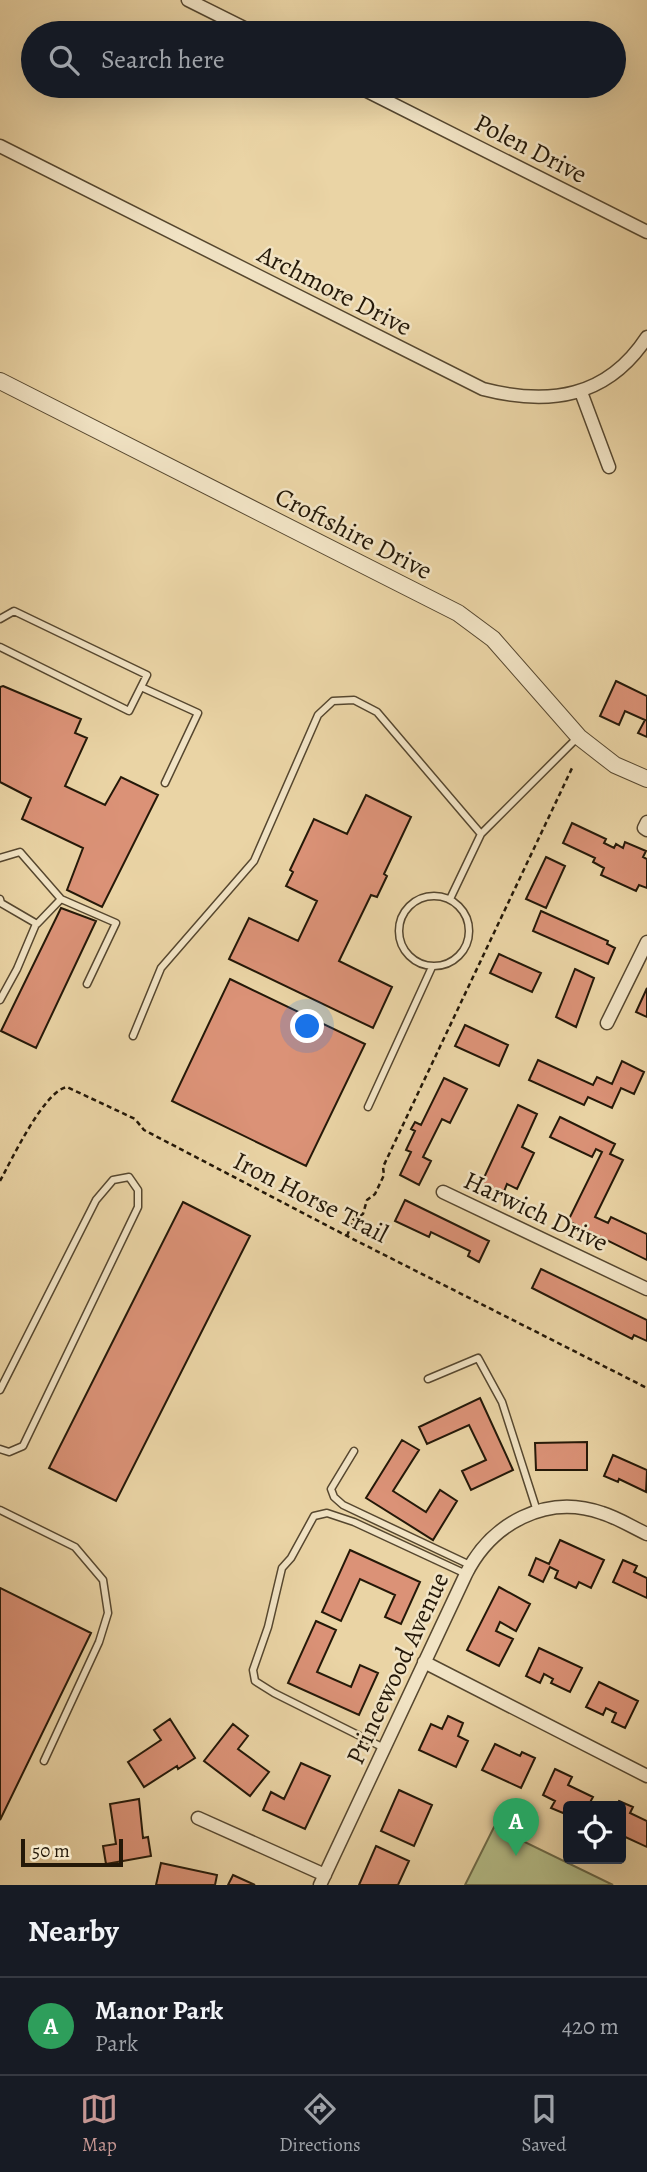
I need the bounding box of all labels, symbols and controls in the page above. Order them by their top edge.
search box [21,21,626,98]
icon: search [45,41,83,79]
text: Search here [101,42,225,77]
street label: Polen Drive [469,105,593,192]
street label: Archmore Drive [251,236,418,344]
street label: Croftshire Drive [269,479,438,588]
your location [290,1009,324,1043]
street label: Iron Horse Trail [227,1143,394,1251]
street label: Harwich Drive [458,1163,614,1260]
street label: Princewood Avenue [338,1566,457,1770]
pin: A [493,1798,539,1856]
map controls [563,1801,626,1864]
button: locate [563,1801,626,1864]
scale bar [21,1836,122,1868]
text: 50 m [32,1838,70,1864]
text: Nearby [28,1911,119,1951]
text: Manor Park [95,1993,223,2028]
text: A [44,2011,58,2042]
text: 420 m [562,2011,619,2042]
text: Park [95,2028,138,2059]
tab: Map [80,2090,118,2158]
tab: Directions [279,2090,361,2158]
tab: Saved [522,2090,567,2158]

